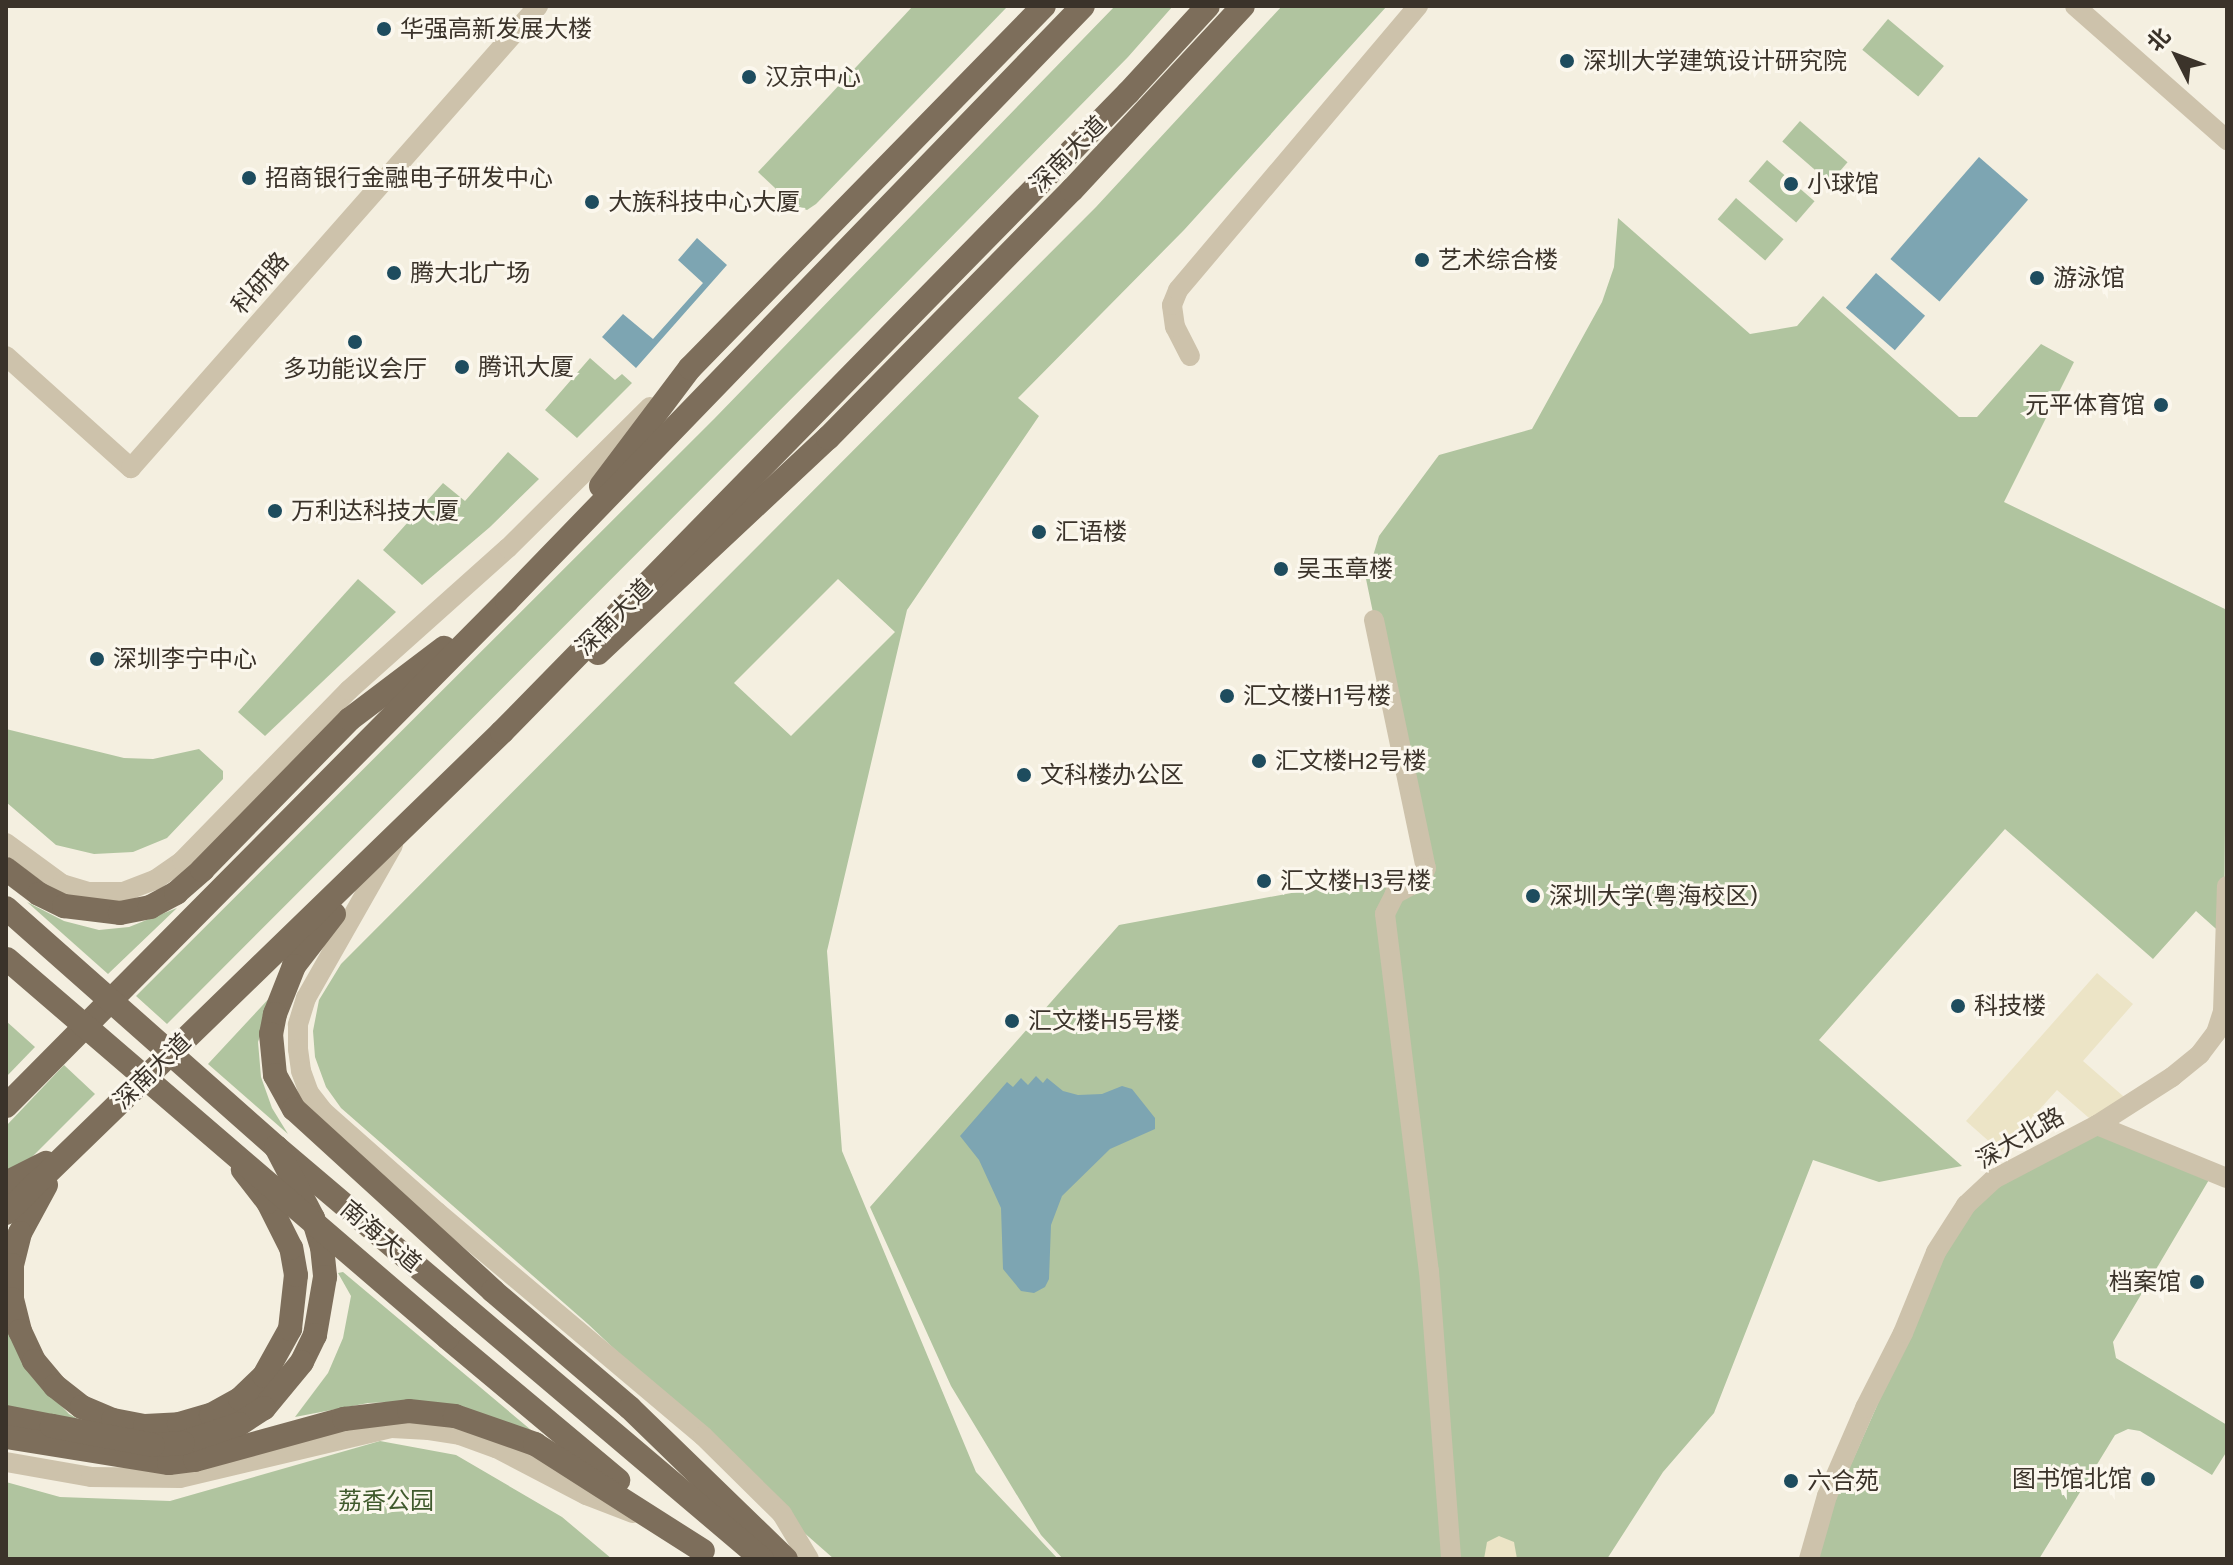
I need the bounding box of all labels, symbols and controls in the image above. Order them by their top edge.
place label: 华强高新发展大楼 [400,15,592,43]
north arrow [2137,16,2217,96]
marker: 华强高新发展大楼 [375,20,393,38]
text: 北 [2141,22,2176,57]
place label: 深圳大学建筑设计研究院 [1583,47,1847,75]
marker: 深圳大学建筑设计研究院 [1558,52,1576,70]
place label: 汉京中心 [765,63,861,91]
marker: 汉京中心 [740,68,758,86]
street label: 深南大道 [1024,110,1112,198]
place label: 招商银行金融电子研发中心 [265,164,553,192]
marker: 招商银行金融电子研发中心 [240,169,258,187]
place label: 小球馆 [1807,170,1879,198]
marker: 小球馆 [1782,175,1800,193]
place label: 大族科技中心大厦 [608,188,800,216]
marker: 大族科技中心大厦 [583,193,601,211]
street label: 科研路 [226,246,294,320]
place label: 艺术综合楼 [1438,246,1558,274]
marker: 艺术综合楼 [1413,251,1431,269]
place label: 腾大北广场 [410,259,530,287]
marker: 腾大北广场 [385,264,403,282]
place label: 游泳馆 [2053,264,2125,292]
marker: 游泳馆 [2028,269,2046,287]
marker: 多功能议会厅 [346,333,364,351]
place label: 腾讯大厦 [478,353,574,381]
place label: 多功能议会厅 [283,355,427,383]
marker: 腾讯大厦 [453,358,471,376]
place label: 元平体育馆 [2025,391,2145,419]
marker: 元平体育馆 [2152,396,2170,414]
place label: 万利达科技大厦 [291,497,459,525]
marker: 万利达科技大厦 [266,502,284,520]
place label: 汇语楼 [1055,518,1127,546]
marker: 汇语楼 [1030,523,1048,541]
place label: 吴玉章楼 [1297,555,1393,583]
marker: 吴玉章楼 [1272,560,1290,578]
street label: 深南大道 [570,573,658,661]
place label: 深圳李宁中心 [113,645,257,673]
marker: 深圳李宁中心 [88,650,106,668]
place label: 汇文楼H1号楼 [1243,682,1391,710]
marker: 汇文楼H1号楼 [1218,687,1236,705]
place label: 汇文楼H2号楼 [1275,747,1426,775]
marker: 汇文楼H2号楼 [1250,752,1268,770]
place label: 文科楼办公区 [1040,761,1184,789]
marker: 文科楼办公区 [1015,766,1033,784]
place label: 汇文楼H3号楼 [1280,867,1431,895]
marker: 汇文楼H3号楼 [1255,872,1273,890]
place label: 深圳大学(粤海校区) [1549,882,1758,910]
marker: 深圳大学(粤海校区) [1524,887,1542,905]
place label: 科技楼 [1974,992,2046,1020]
marker: 科技楼 [1949,997,1967,1015]
place label: 汇文楼H5号楼 [1028,1007,1180,1035]
marker: 汇文楼H5号楼 [1003,1012,1021,1030]
street label: 深南大道 [107,1027,197,1115]
street label: 深大北路 [1971,1102,2069,1174]
street label: 南海大道 [335,1194,427,1278]
place label: 档案馆 [2109,1268,2181,1296]
marker: 档案馆 [2188,1273,2206,1291]
place label: 图书馆北馆 [2012,1465,2132,1493]
place label: 六合苑 [1807,1467,1879,1495]
marker: 图书馆北馆 [2139,1470,2157,1488]
marker: 六合苑 [1782,1472,1800,1490]
park label: 荔香公园 [338,1487,434,1515]

